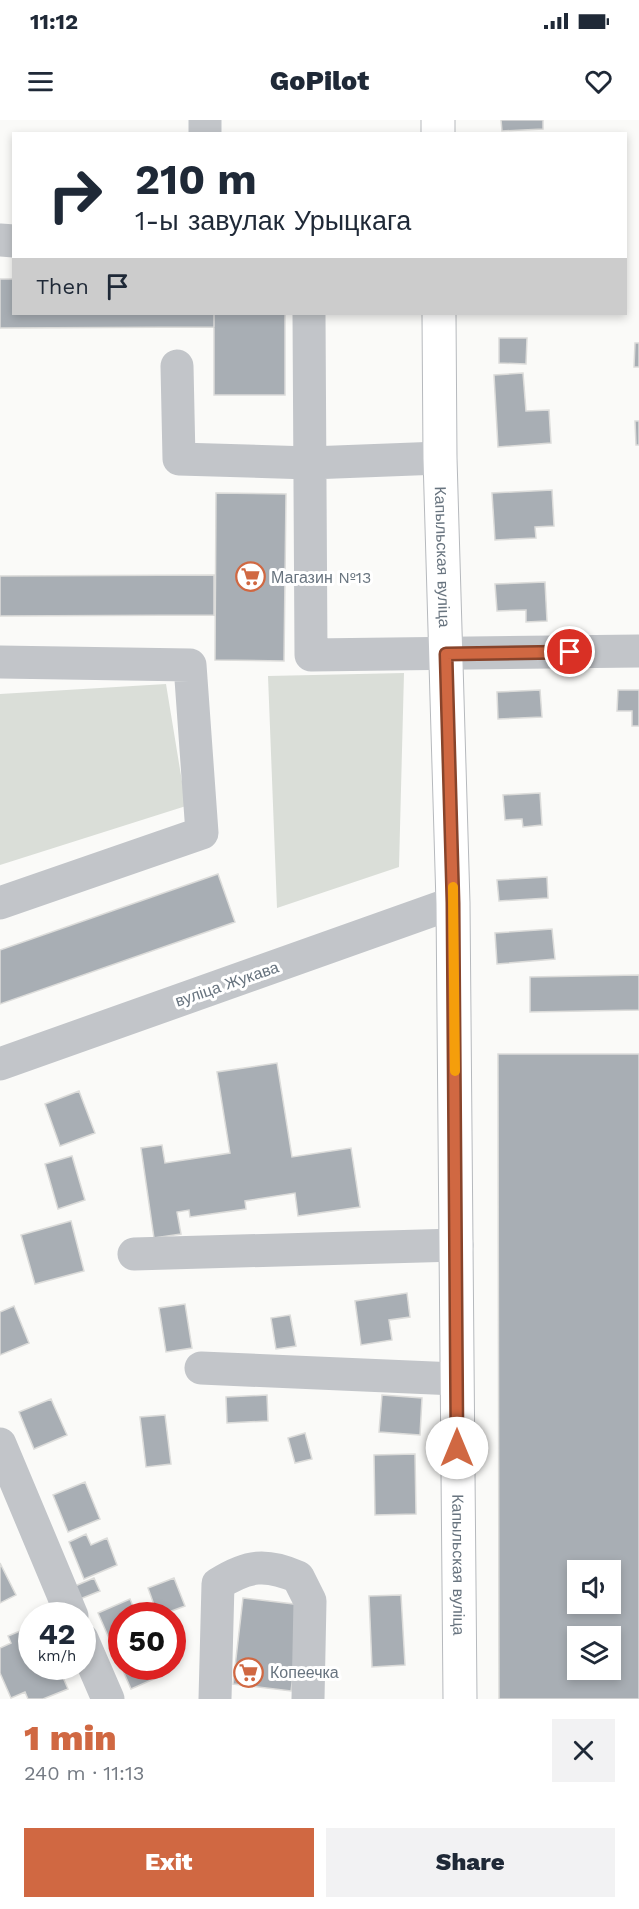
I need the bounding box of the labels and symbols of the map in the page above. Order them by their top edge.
street label: Капыльская вуліца [431,486,454,628]
supermarket icon: Магазин №13 [234,561,266,593]
place label: Магазин №13 [271,568,371,587]
pin [544,626,595,677]
street label: вуліца Жукава [173,957,281,1011]
position arrow [425,1416,489,1480]
street label: Капыльская вуліца [449,1494,469,1636]
speed limit sign: 50 [108,1602,186,1680]
supermarket icon: Копеечка [233,1656,265,1688]
place label: Копеечка [270,1663,339,1682]

